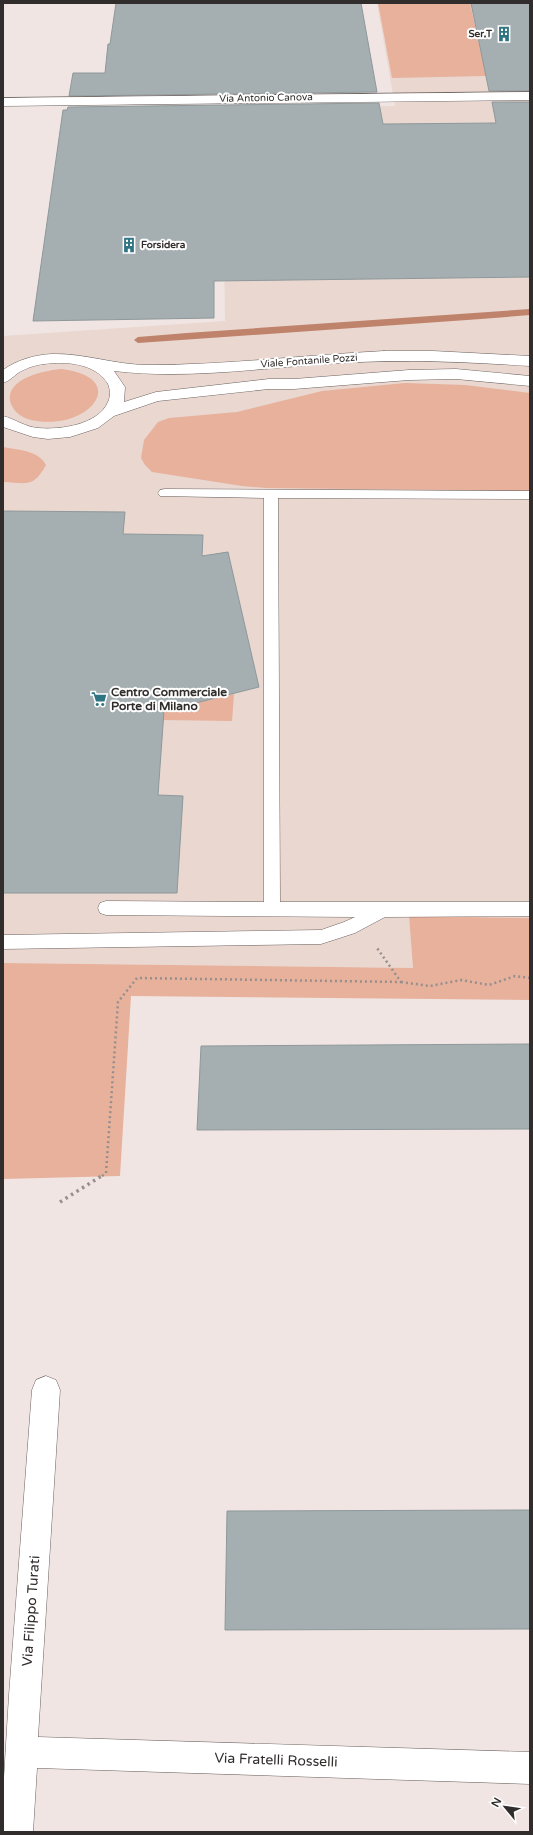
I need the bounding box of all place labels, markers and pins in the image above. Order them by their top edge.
building icon: Ser.T [495,25,513,43]
place label: Ser.T [468,28,493,40]
building icon: Forsidera [120,236,138,254]
place label: Forsidera [141,239,186,251]
place label: Centro Commerciale Porte di Milano [111,685,227,713]
supermarket icon: Centro Commerciale Porte di Milano [90,690,108,708]

